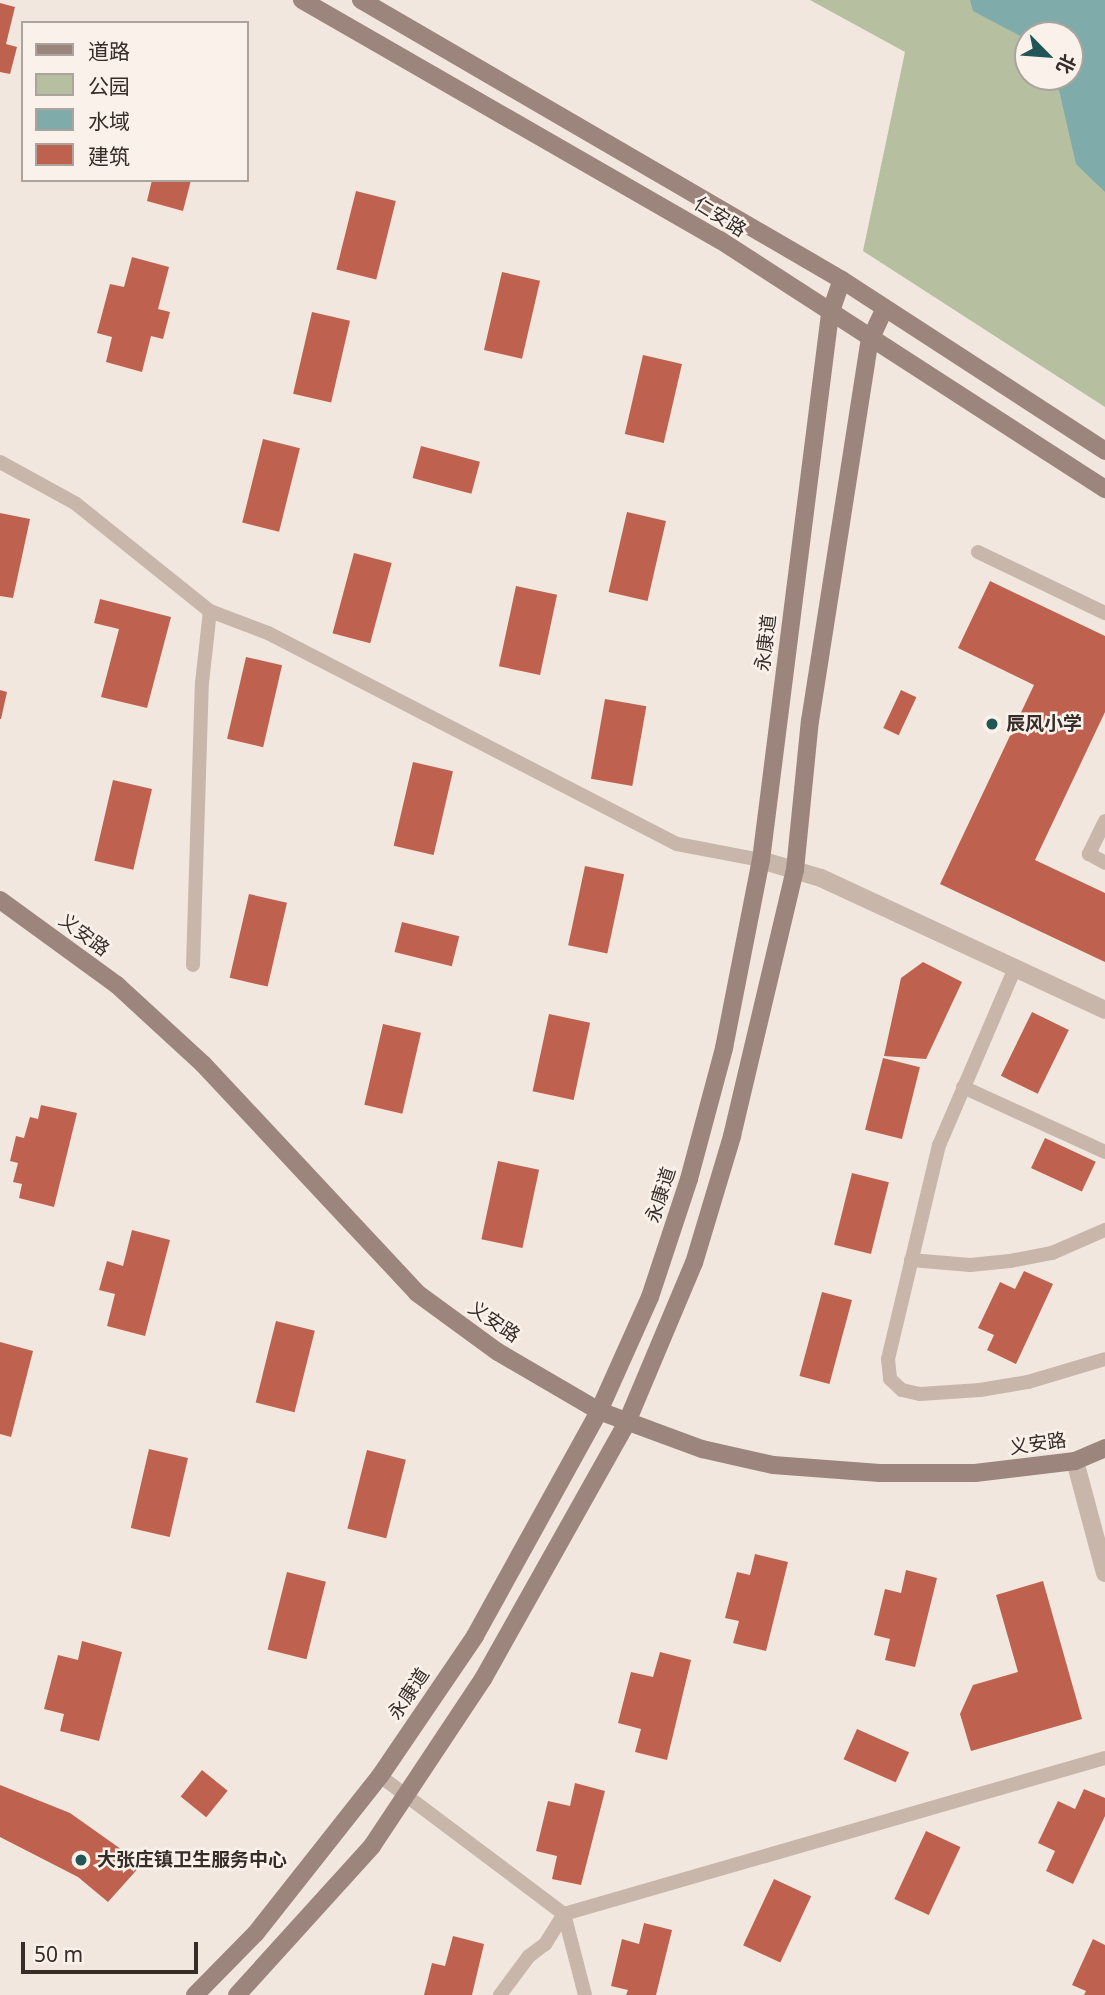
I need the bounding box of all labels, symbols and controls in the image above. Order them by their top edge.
legend [21,21,248,182]
north arrow [1014,21,1084,91]
text: 道路 [88,37,130,65]
text: 北 [1050,50,1082,78]
text: 公园 [88,72,130,100]
text: 水域 [88,107,130,135]
text: 建筑 [88,142,130,170]
street label: 仁安路 [690,192,750,242]
street label: 永康道 [751,613,781,673]
place label: 辰风小学 [1006,713,1082,735]
marker: 辰风小学 [984,716,1000,732]
street label: 义安路 [54,909,114,961]
street label: 永康道 [641,1164,681,1226]
street label: 义安路 [464,1297,524,1347]
street label: 义安路 [1008,1429,1068,1459]
street label: 永康道 [384,1664,434,1724]
place label: 大张庄镇卫生服务中心 [97,1849,287,1871]
marker: 大张庄镇卫生服务中心 [71,1850,91,1870]
scale bar [24,1928,201,1972]
text: 50 m [34,1940,83,1968]

